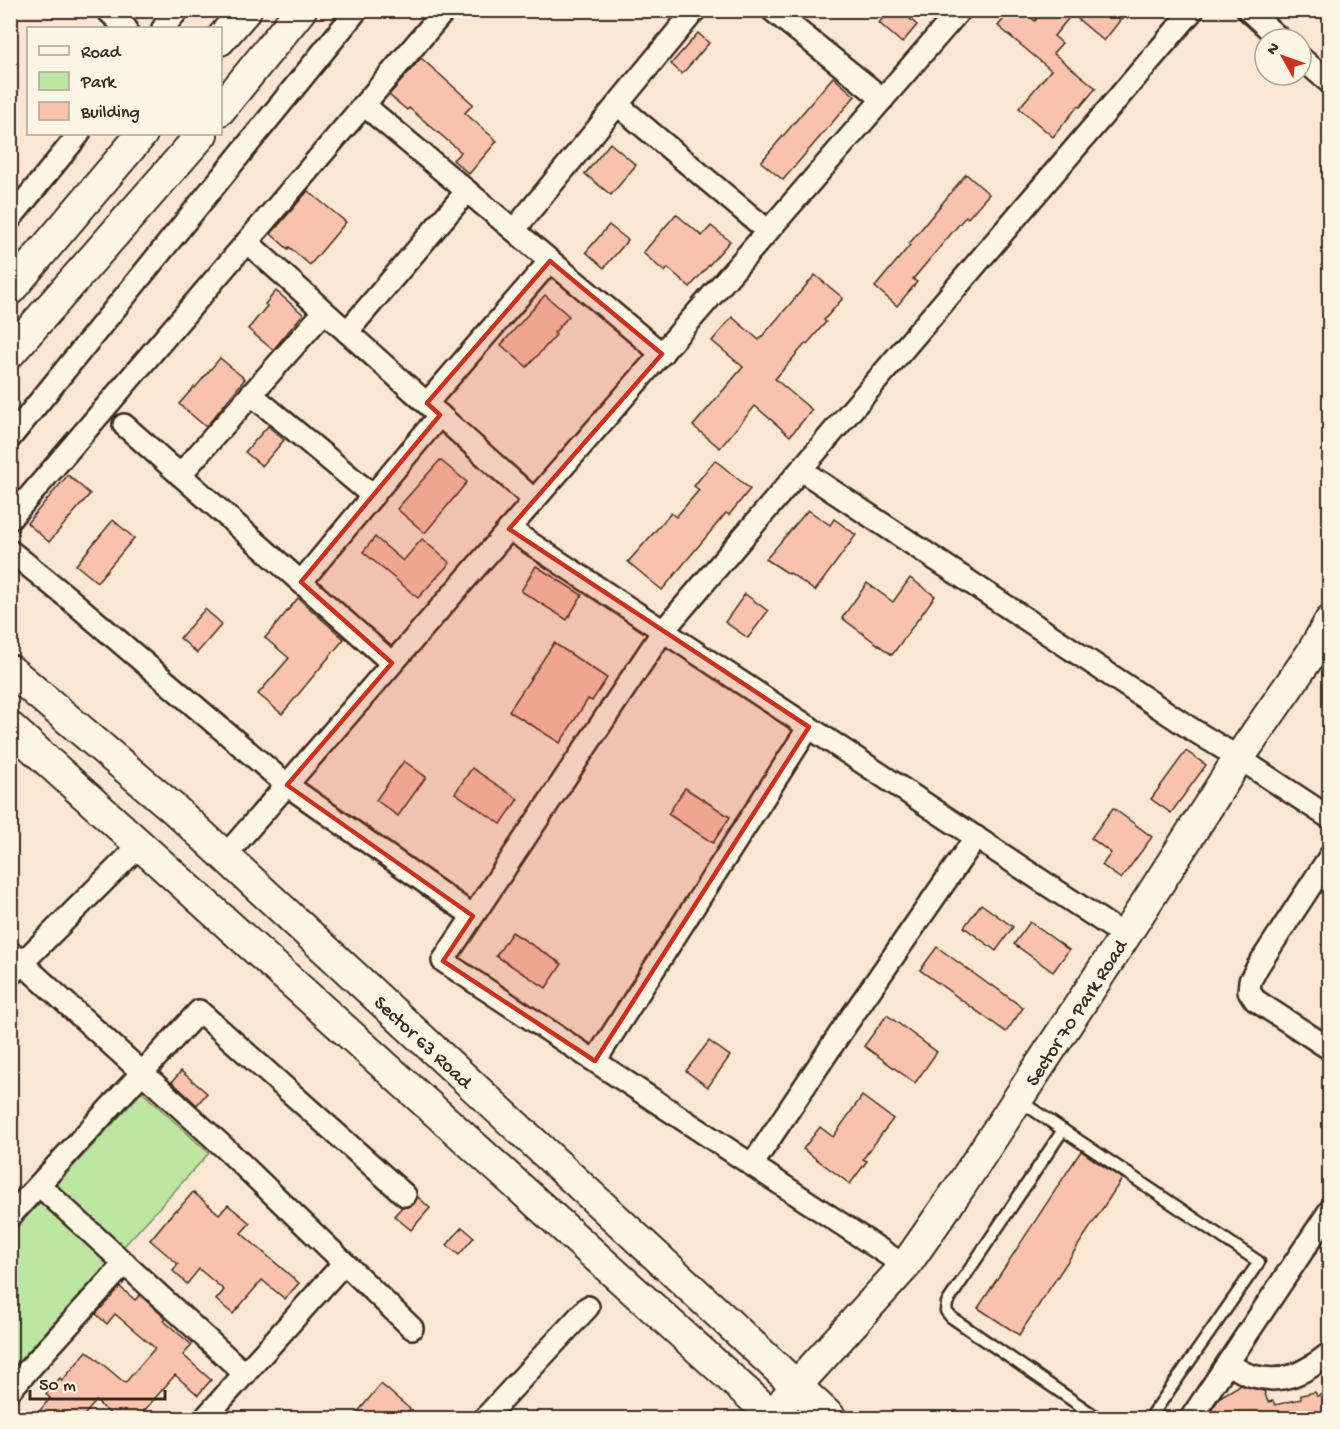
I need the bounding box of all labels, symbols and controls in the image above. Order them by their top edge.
legend [27,27,222,135]
north arrow [1253,27,1313,87]
text: N [1264,39,1285,60]
text: Road [81,43,122,64]
text: Park [80,73,117,94]
text: Building [80,103,140,124]
street label: Sector 70 Park Road [1022,935,1135,1091]
street label: Sector 63 Road [368,992,477,1096]
scale bar [30,1363,165,1401]
text: 50 m [39,1376,76,1397]

